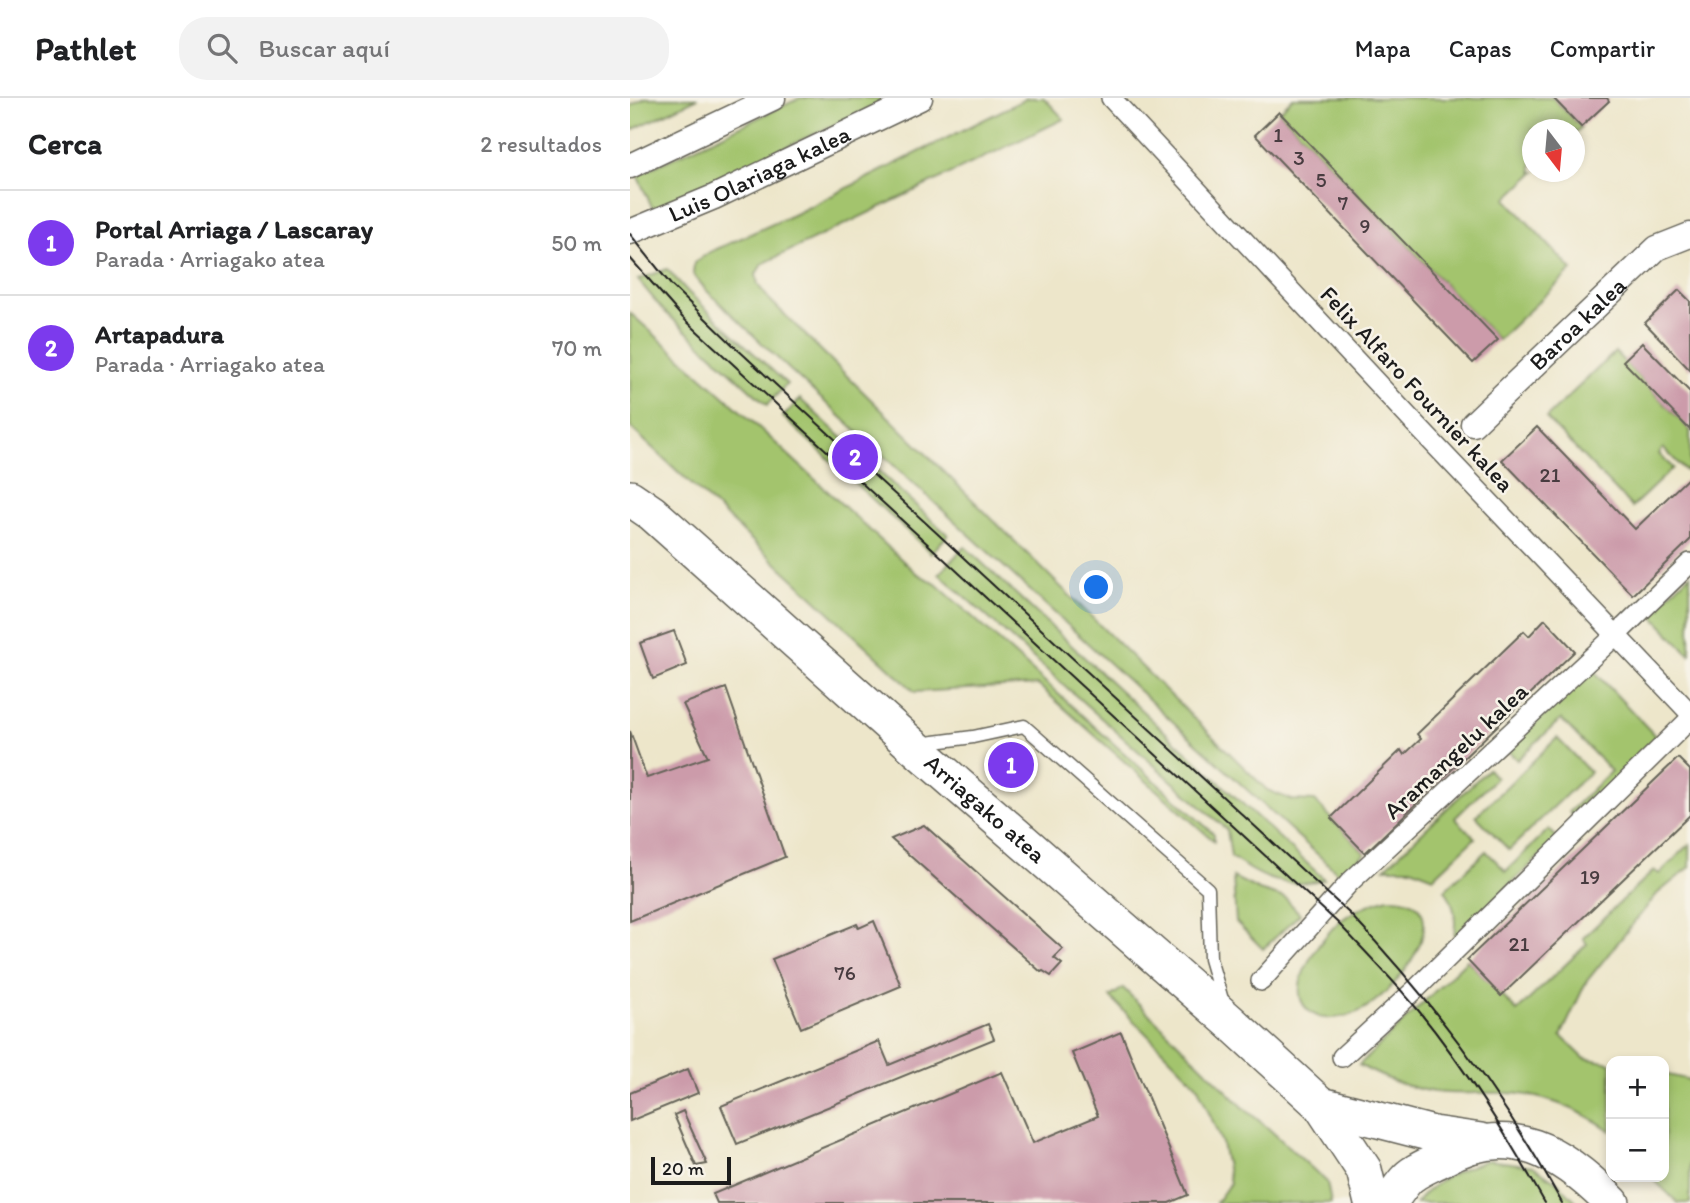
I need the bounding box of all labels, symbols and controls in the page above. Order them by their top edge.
search box [179,17,669,80]
text: Pathlet [35,29,137,68]
icon: search [203,29,241,67]
text: Buscar aquí [259,32,390,64]
text: Mapa [1355,34,1411,63]
text: Capas [1449,34,1512,63]
text: Compartir [1550,34,1655,63]
street label: Luis Olariaga kalea [664,118,855,228]
north arrow [1522,119,1585,182]
house number: 1 [1273,122,1283,147]
text: Cerca [28,125,102,162]
text: 2 resultados [480,130,602,158]
house number: 3 [1293,145,1305,170]
house number: 5 [1315,167,1327,192]
house number: 7 [1338,190,1348,215]
text: Portal Arriaga / Lascaray [95,213,373,245]
house number: 9 [1360,213,1370,238]
text: 1 [46,229,56,257]
text: 50 m [551,229,602,257]
text: Parada · Arriagako atea [95,245,325,273]
street label: Baroa kalea [1523,270,1632,376]
street label: Felix Alfaro Fournier kalea [1314,280,1520,498]
text: Artapadura [95,318,224,350]
text: 2 [45,334,57,362]
text: 70 m [552,334,602,362]
text: Parada · Arriagako atea [95,350,325,378]
pin: 2 [832,431,878,483]
house number: 21 [1540,462,1561,487]
your location [1079,570,1113,604]
street label: Aramangelu kalea [1378,676,1534,825]
pin: 1 [988,739,1034,791]
street label: Arriagako atea [919,748,1052,869]
house number: 19 [1580,864,1600,889]
house number: 21 [1509,931,1530,956]
house number: 76 [834,960,856,985]
map controls [1606,1056,1669,1182]
button: + [1606,1056,1669,1119]
button: − [1606,1119,1669,1182]
scale bar [651,1154,732,1186]
text: 20 m [662,1157,704,1180]

